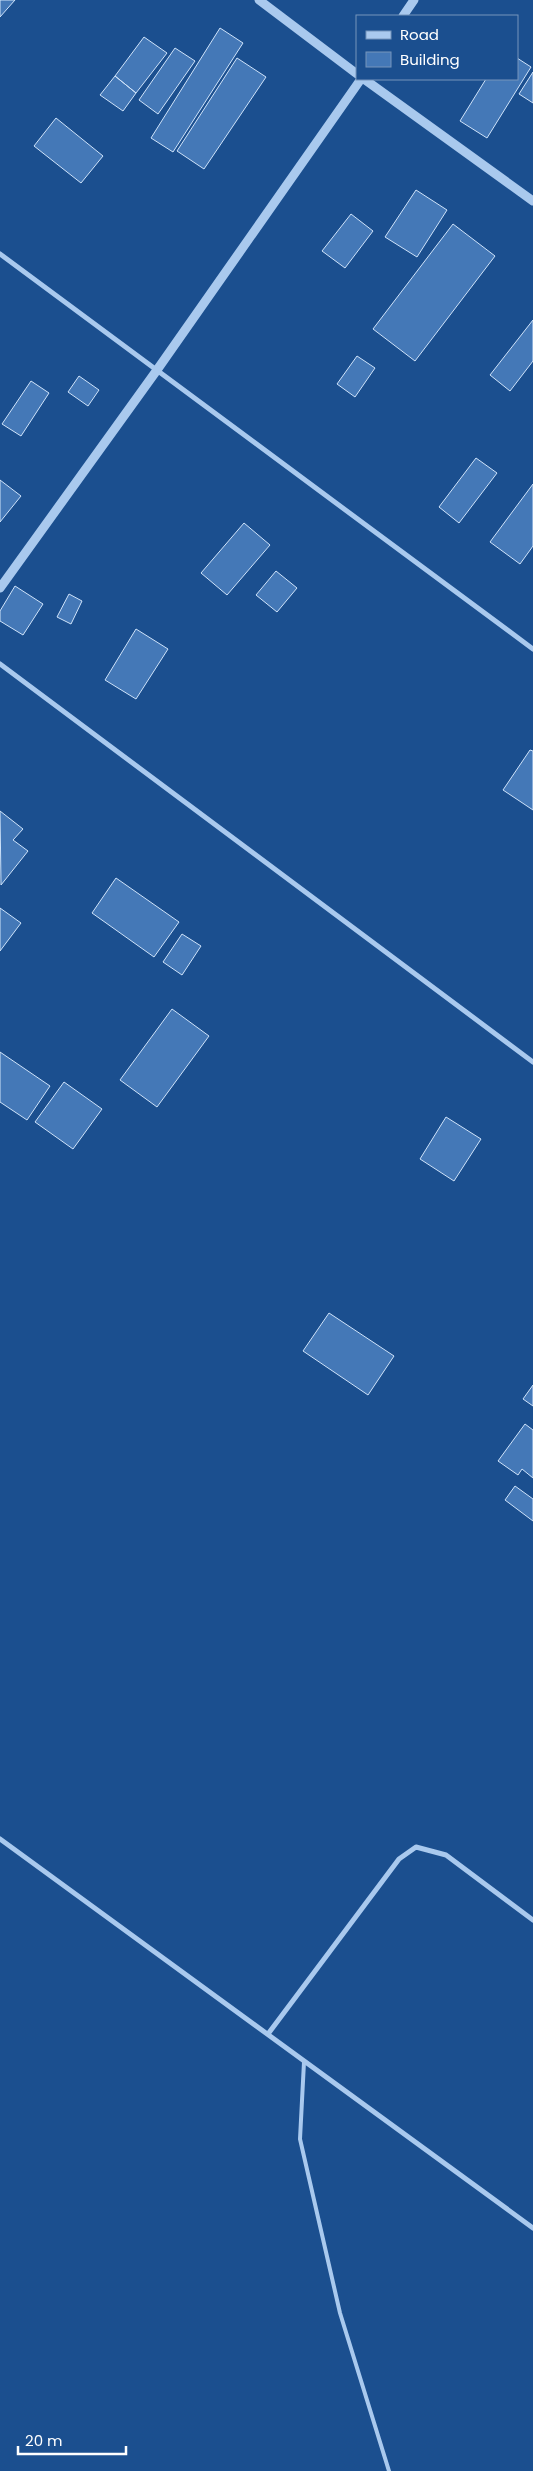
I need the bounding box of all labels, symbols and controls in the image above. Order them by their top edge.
legend [356,15,518,80]
text: Road [400,24,439,45]
text: Building [400,49,460,70]
scale bar [18,2424,125,2456]
text: 20 m [25,2430,63,2451]

